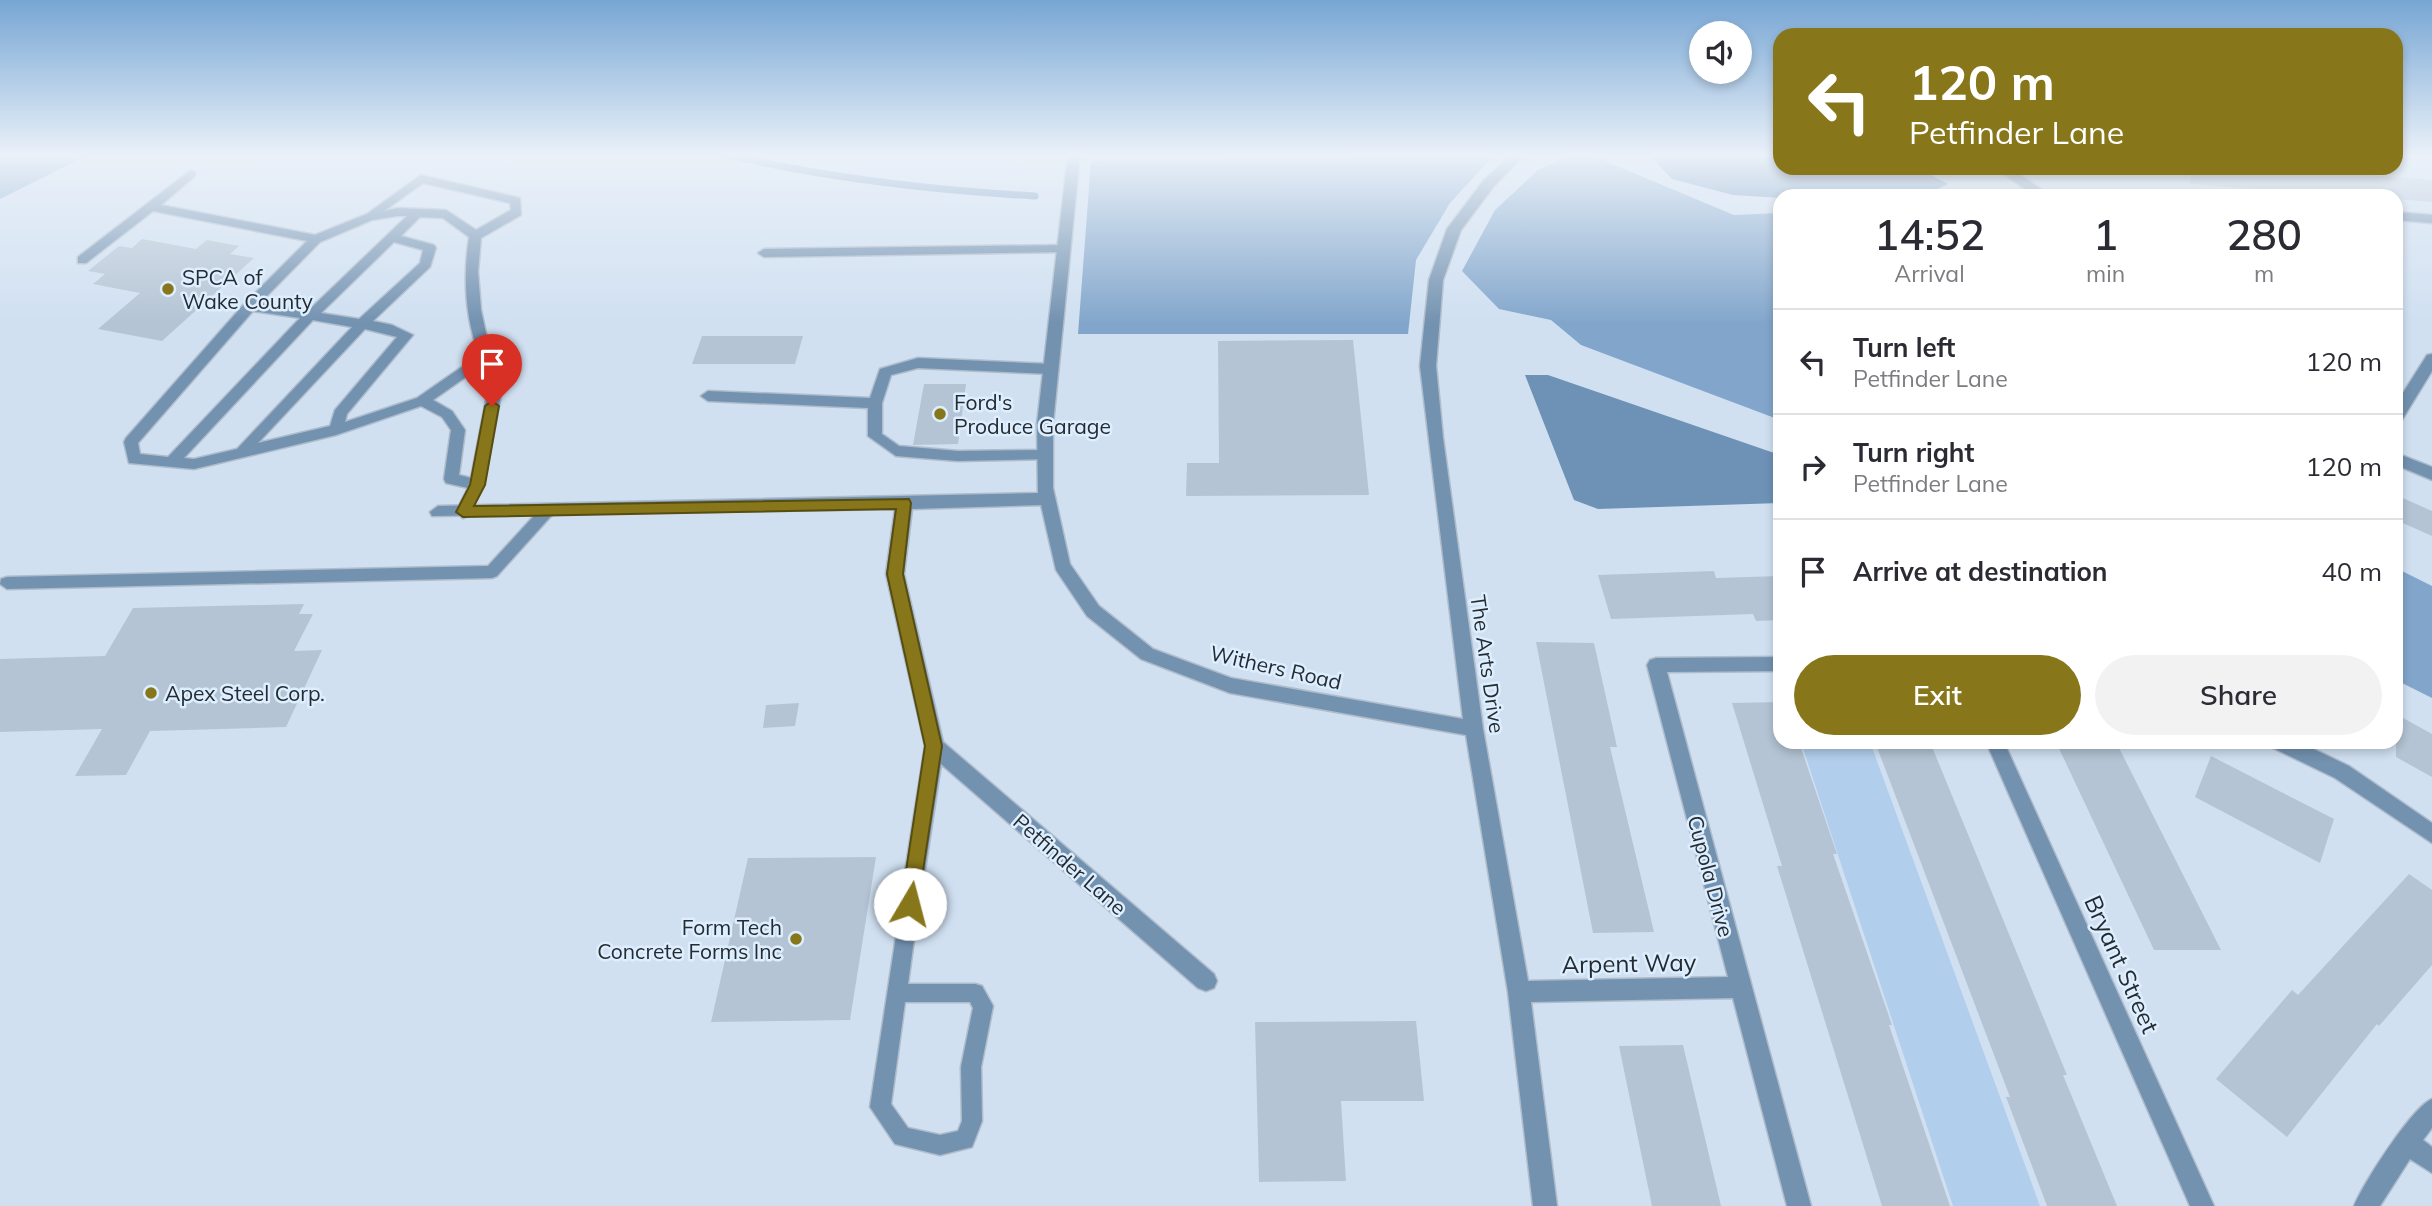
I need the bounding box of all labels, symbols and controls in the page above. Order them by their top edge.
map controls [1689,21,1752,84]
button: sound [1689,21,1752,84]
text: 120 m [1909,51,2055,112]
icon: left [1794,56,1885,147]
text: Petfinder Lane [1909,112,2124,152]
text: 14:52 [1874,208,1985,261]
text: 1 [2093,208,2118,261]
text: 280 [2226,208,2302,261]
text: Arrival [1894,259,1965,288]
text: min [2086,259,2125,288]
text: m [2254,259,2274,288]
place label: SPCA of Wake County [182,264,313,314]
marker: SPCA of Wake County [160,281,176,297]
text: Turn left [1853,331,1955,364]
pin [462,334,522,406]
icon: left [1794,343,1832,381]
icon: arrive [473,345,511,383]
text: 120 m [2306,345,2382,378]
text: Petfinder Lane [1853,364,2008,393]
place label: Ford's Produce Garage [954,389,1111,439]
marker: Ford's Produce Garage [932,406,948,422]
text: Turn right [1853,436,1974,469]
icon: right [1794,448,1832,486]
text: 120 m [2306,450,2382,483]
text: Petfinder Lane [1853,469,2008,498]
icon: arrive [1794,553,1832,591]
text: Arrive at destination [1853,555,2108,588]
text: 40 m [2321,555,2382,588]
street label: The Arts Drive [1465,593,1511,735]
street label: Withers Road [1208,639,1344,695]
button: Exit [1794,655,2081,735]
button: Share [2095,655,2382,735]
place label: Apex Steel Corp. [165,680,325,706]
marker: Apex Steel Corp. [143,685,159,701]
street label: Petfinder Lane [1008,808,1132,920]
street label: Cupola Drive [1682,812,1740,940]
position arrow [873,867,947,941]
street label: Bryant Street [2078,890,2166,1038]
place label: Form Tech Concrete Forms Inc [597,914,782,964]
marker: Form Tech Concrete Forms Inc [788,931,804,947]
street label: Arpent Way [1561,947,1697,979]

